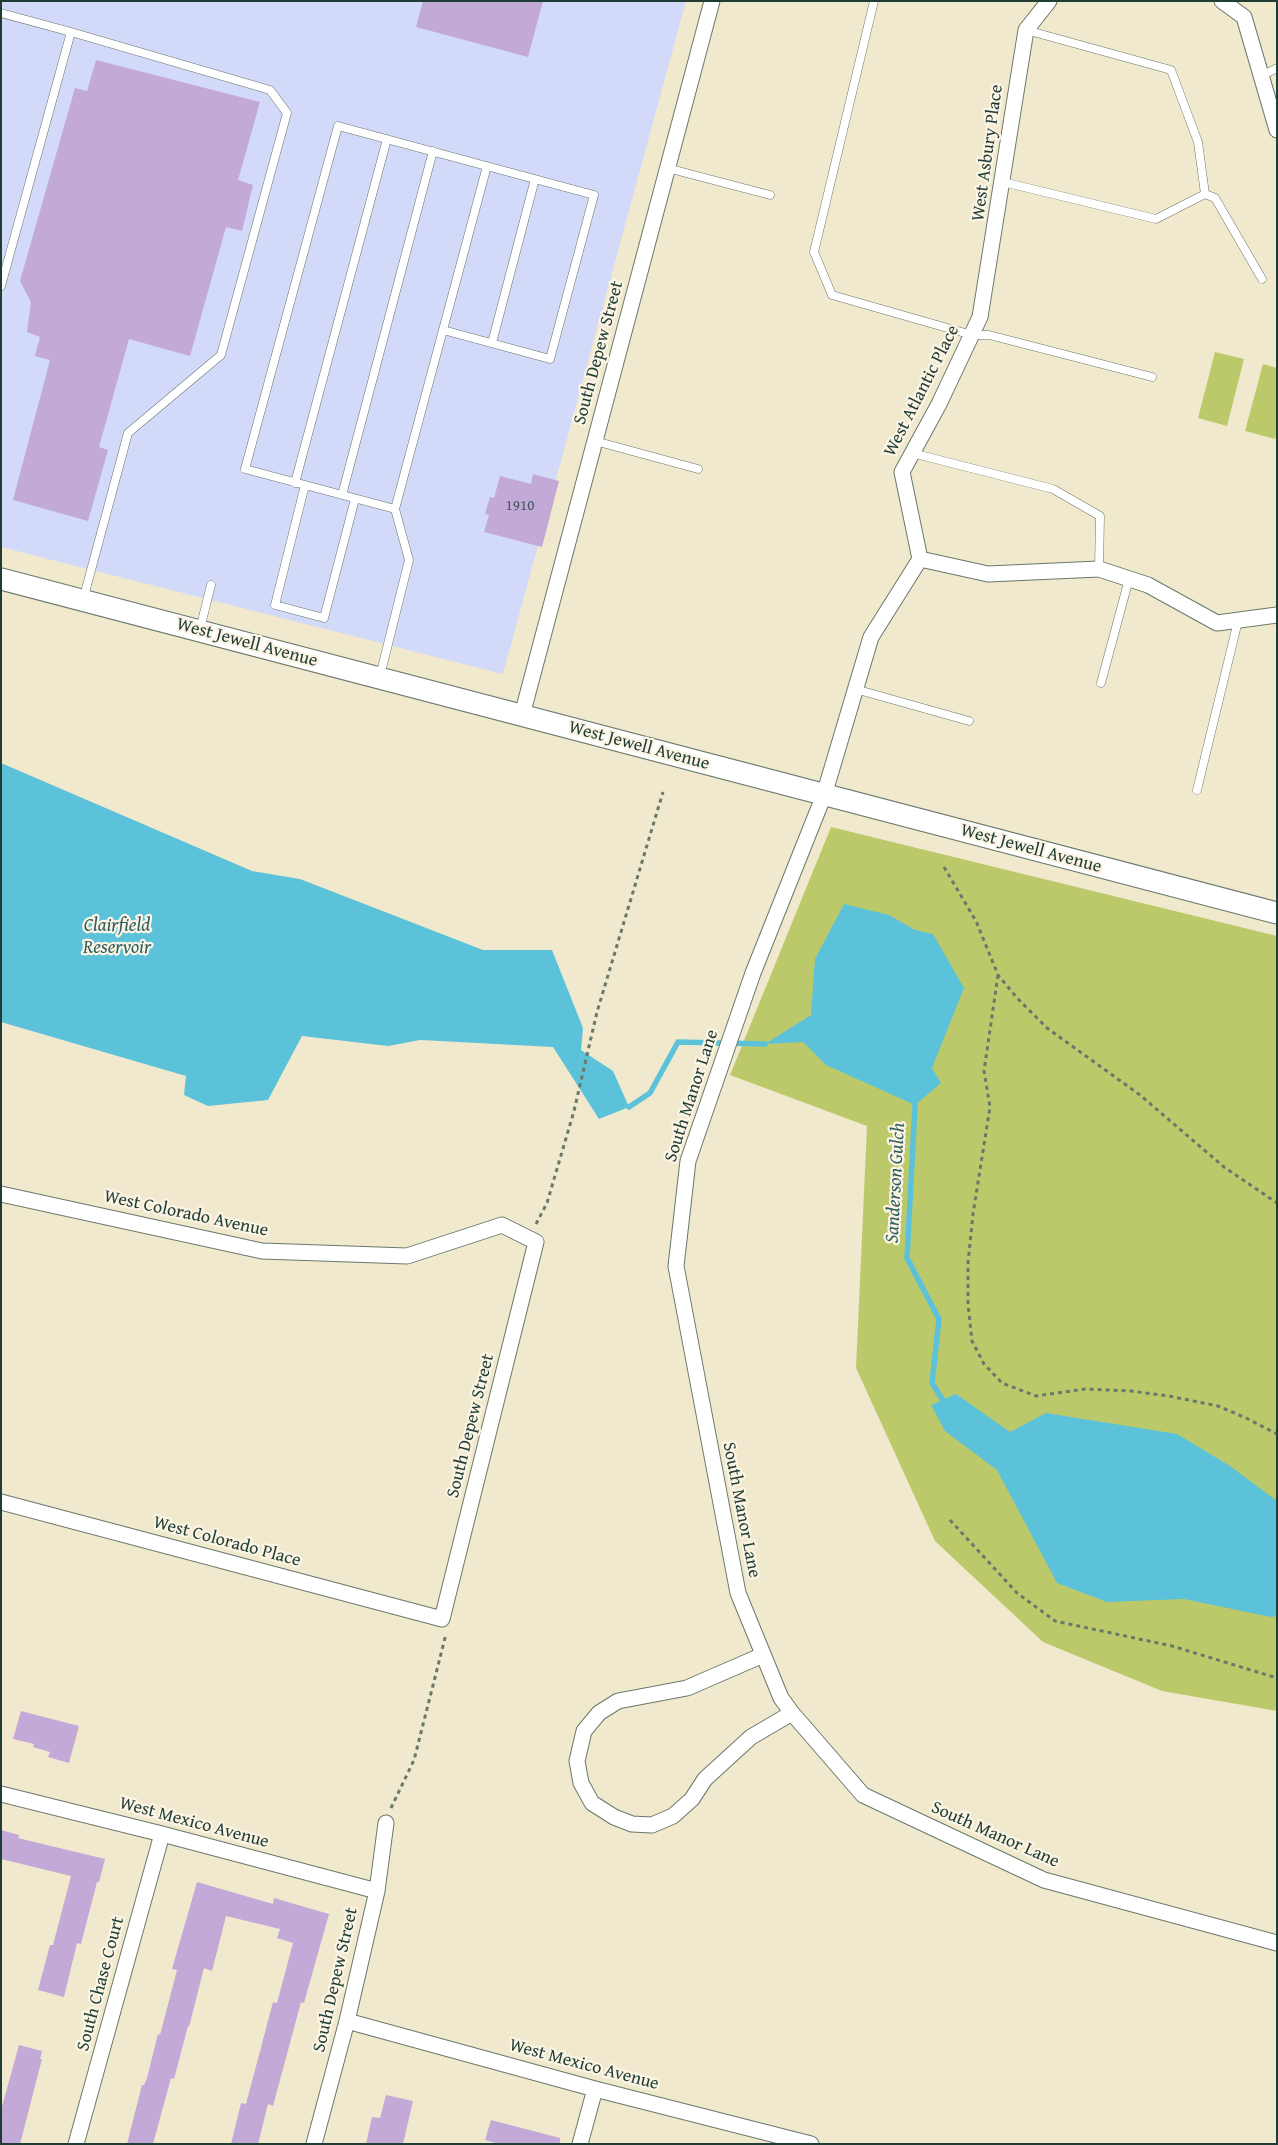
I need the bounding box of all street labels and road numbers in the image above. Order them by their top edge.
street label: West Asbury Place [968,83,1008,223]
street label: South Depew Street [569,279,629,427]
street label: West Atlantic Place [880,322,964,460]
street label: West Jewell Avenue [174,614,320,672]
street label: West Jewell Avenue [566,717,712,775]
street label: West Jewell Avenue [958,820,1104,878]
street label: South Manor Lane [660,1027,724,1165]
street label: West Colorado Avenue [102,1186,270,1242]
street label: South Depew Street [443,1352,499,1500]
street label: South Manor Lane [717,1440,765,1580]
street label: West Colorado Place [151,1512,303,1572]
street label: West Mexico Avenue [117,1793,271,1853]
street label: South Manor Lane [928,1797,1062,1873]
street label: South Depew Street [309,1905,363,2055]
street label: South Chase Court [73,1914,129,2054]
street label: West Mexico Avenue [507,2035,661,2095]

